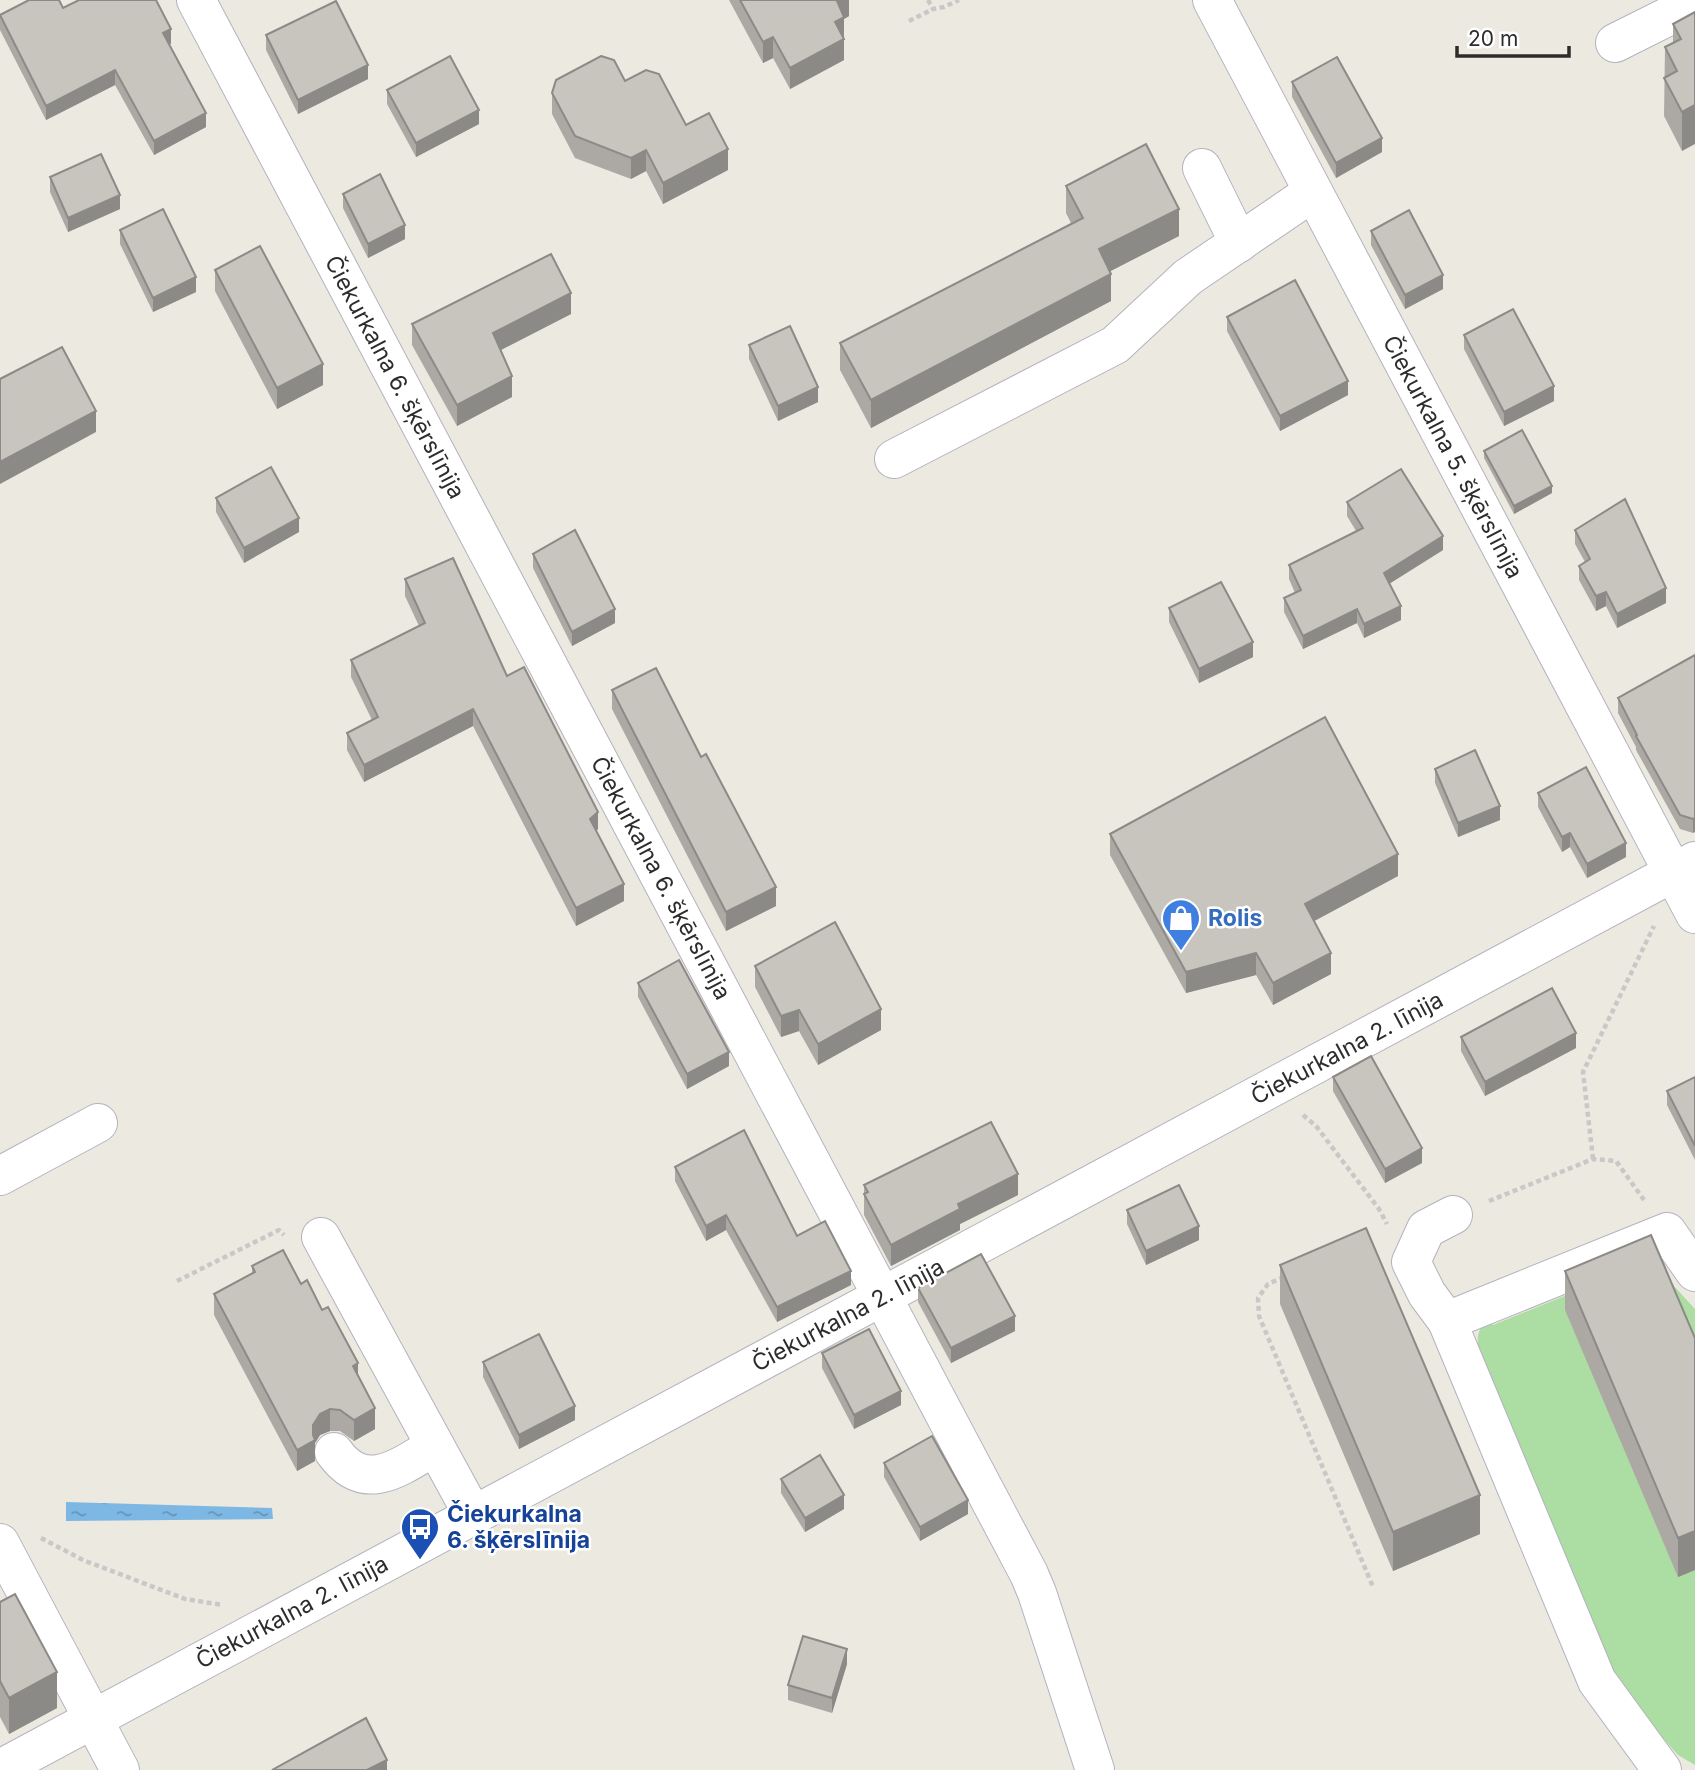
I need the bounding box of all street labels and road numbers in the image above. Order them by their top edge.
street label: Čiekurkalna 6. šķērslīnija [319,251,471,503]
street label: Čiekurkalna 5. šķērslīnija [1377,331,1529,583]
street label: Čiekurkalna 6. šķērslīnija [585,752,737,1004]
street label: Čiekurkalna 2. līnija [1246,986,1448,1110]
street label: Čiekurkalna 2. līnija [747,1253,949,1377]
street label: Čiekurkalna 2. līnija [191,1550,393,1674]

